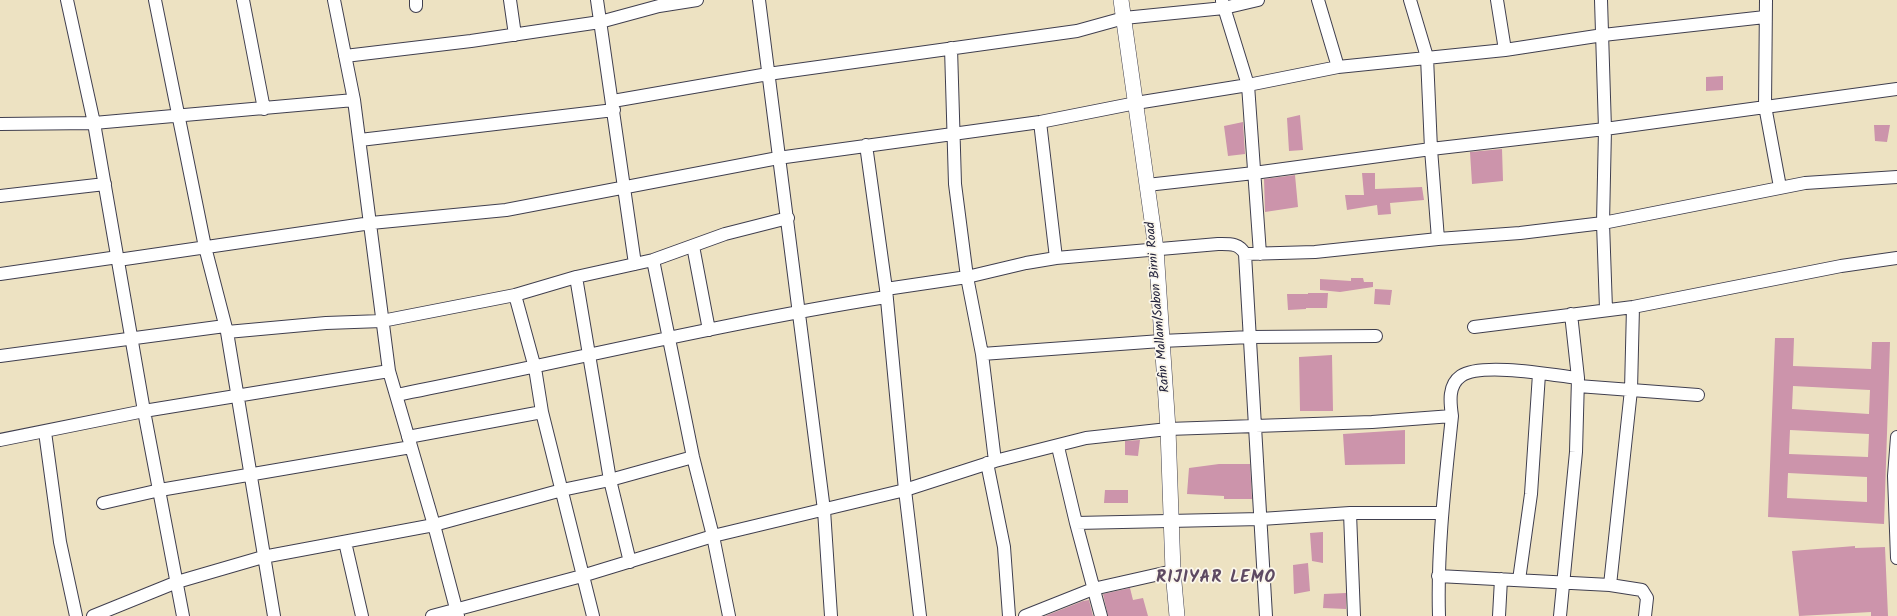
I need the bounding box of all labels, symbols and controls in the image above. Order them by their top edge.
street label: Rafin Mallam/Sabon Birni Road [1144,221,1174,393]
district label: RIJIYAR LEMO [1156,569,1276,589]

